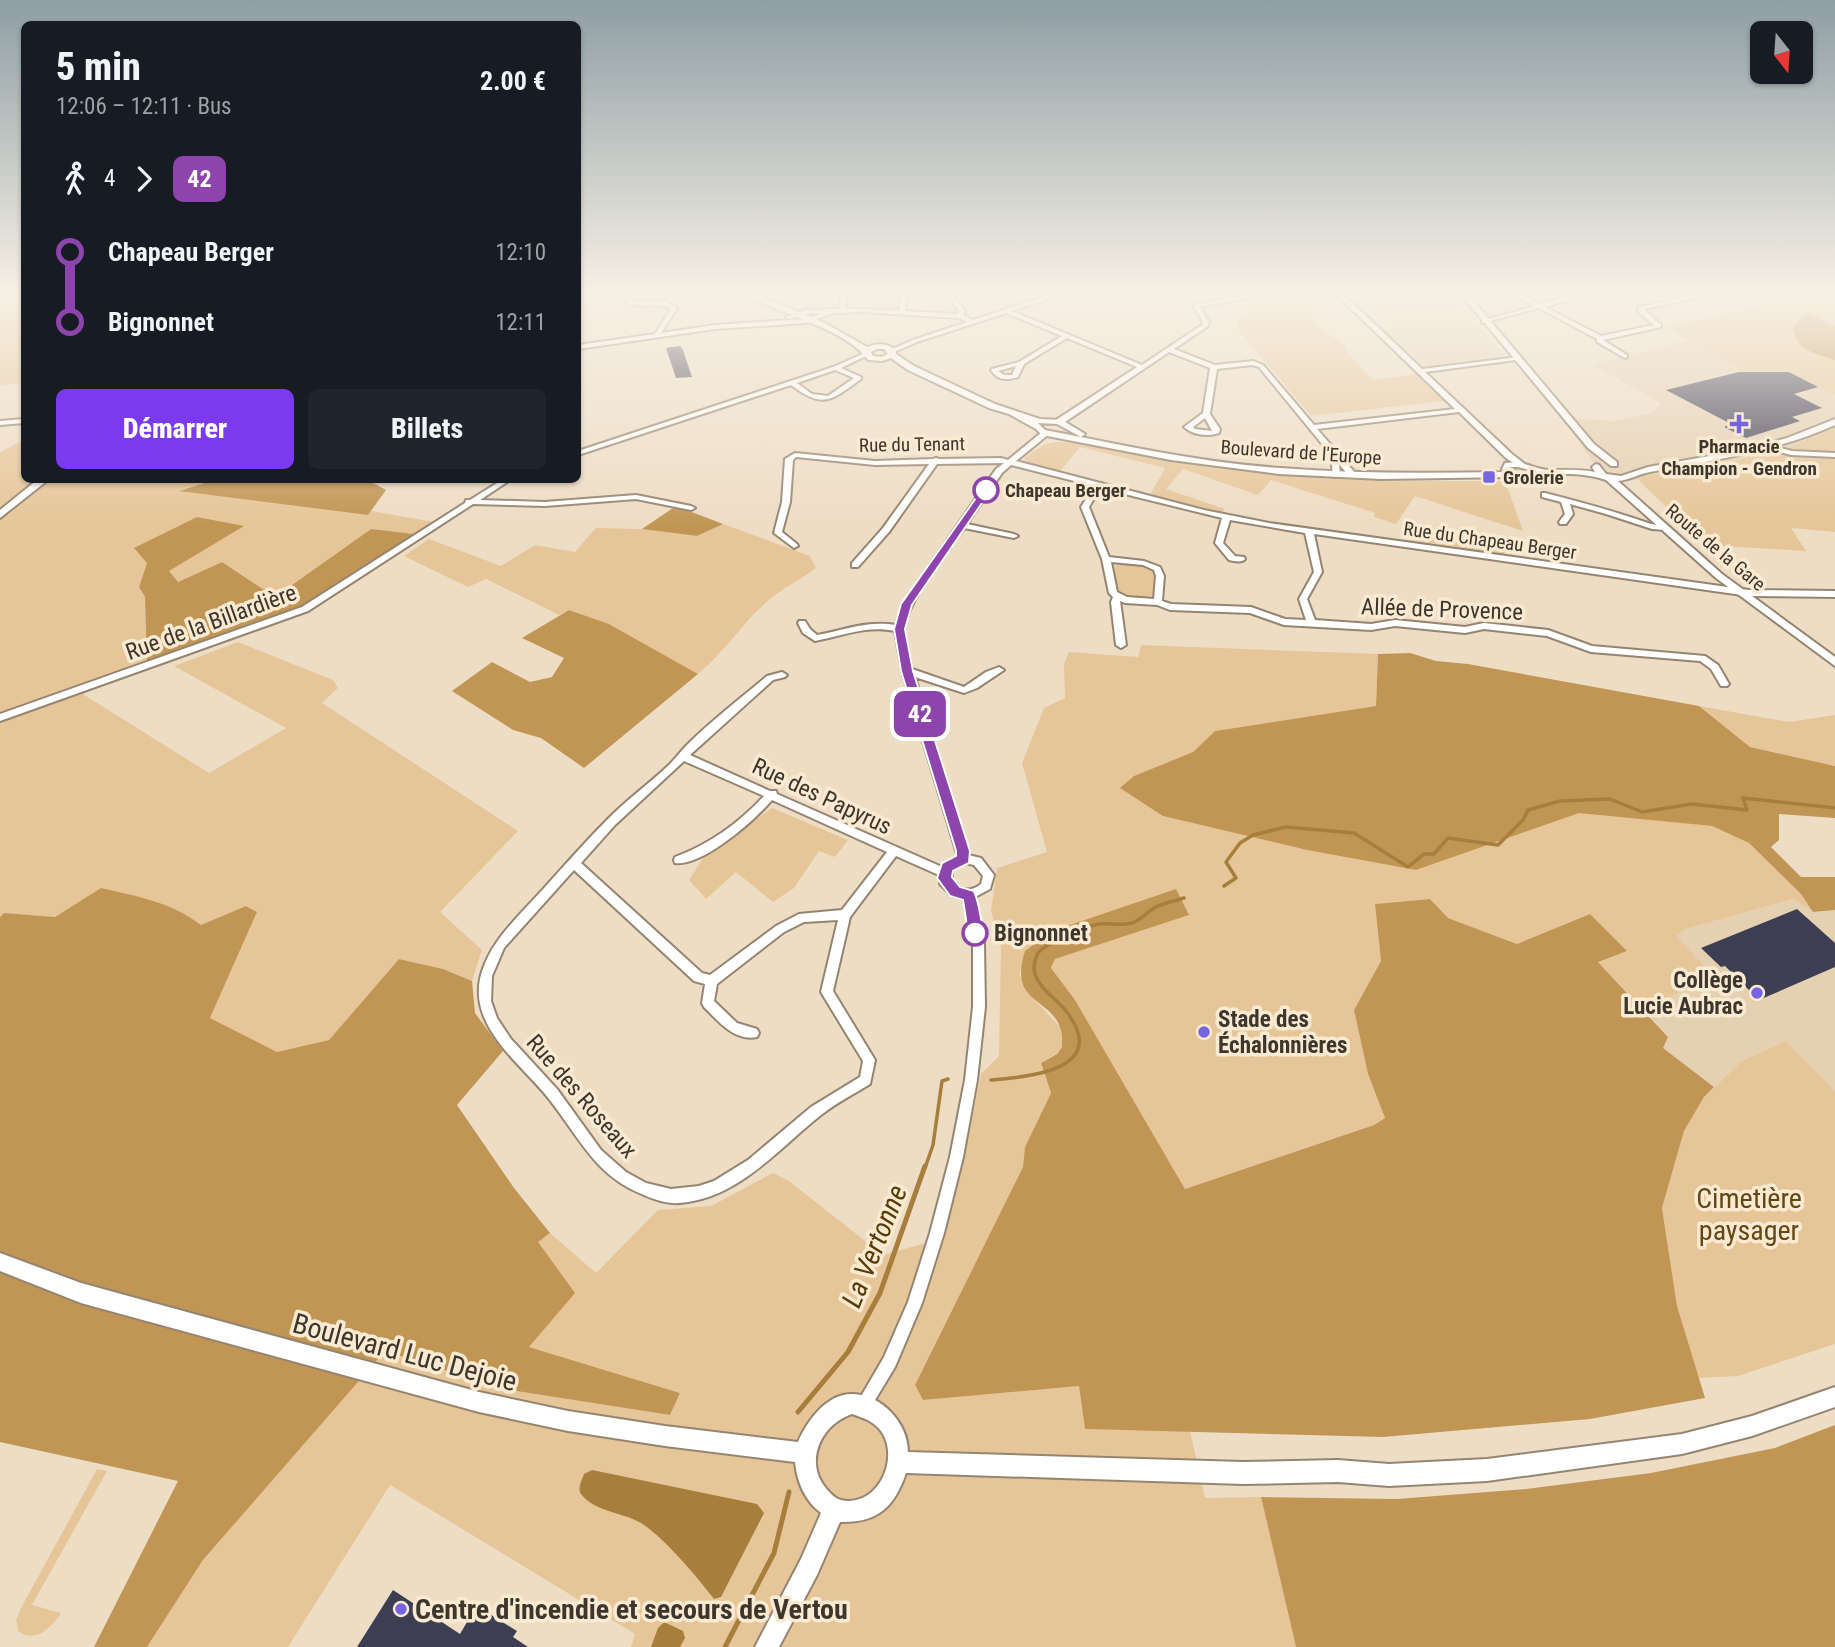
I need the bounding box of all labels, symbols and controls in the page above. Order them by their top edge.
north arrow [1750,21,1813,84]
map controls [1750,21,1813,84]
text: 5 min [56,45,141,89]
text: 2.00 € [480,66,546,96]
text: 12:06 – 12:11 · Bus [56,93,232,120]
icon: walk [56,160,94,198]
icon: forward [125,160,163,198]
text: 4 [104,165,115,192]
text: 42 [187,165,212,193]
text: Chapeau Berger [108,237,274,267]
text: 12:10 [495,239,546,266]
text: Bignonnet [108,307,214,337]
text: 12:11 [495,309,546,336]
button: Démarrer [56,389,294,469]
button: Billets [308,389,546,469]
marker: Pharmacie Champion - Gendron [1731,416,1747,432]
street label: Rue du Tenant [859,432,965,457]
street label: Boulevard de l'Europe [1220,435,1382,470]
place label: Pharmacie Champion - Gendron [1661,435,1817,480]
place label: Grolerie [1503,466,1564,489]
marker: Grolerie [1481,469,1497,485]
marker: Chapeau Berger [973,477,999,503]
place label: Chapeau Berger [1005,479,1126,502]
street label: Route de la Gare [1661,499,1770,596]
street label: Rue du Chapeau Berger [1402,517,1578,564]
street label: Rue de la Billardière [122,579,300,666]
street label: Allée de Provence [1361,593,1523,626]
line badge: 42 [888,691,951,737]
text: 42 [908,700,932,728]
street label: Rue des Papyrus [748,752,896,840]
marker: Bignonnet [962,920,988,946]
place label: Bignonnet [994,920,1088,947]
place label: Collège Lucie Aubrac [1623,967,1743,1020]
marker: Collège Lucie Aubrac [1749,985,1765,1001]
place label: Stade des Échalonnières [1218,1006,1347,1059]
marker: Stade des Échalonnières [1196,1024,1212,1040]
street label: Rue des Roseaux [521,1029,643,1164]
water label: La Vertonne [835,1180,914,1312]
park label: Cimetière paysager [1696,1182,1802,1247]
street label: Boulevard Luc Dejoie [289,1307,521,1398]
place label: Centre d'incendie et secours de Vertou [415,1593,848,1626]
marker: Centre d'incendie et secours de Vertou [393,1601,409,1617]

